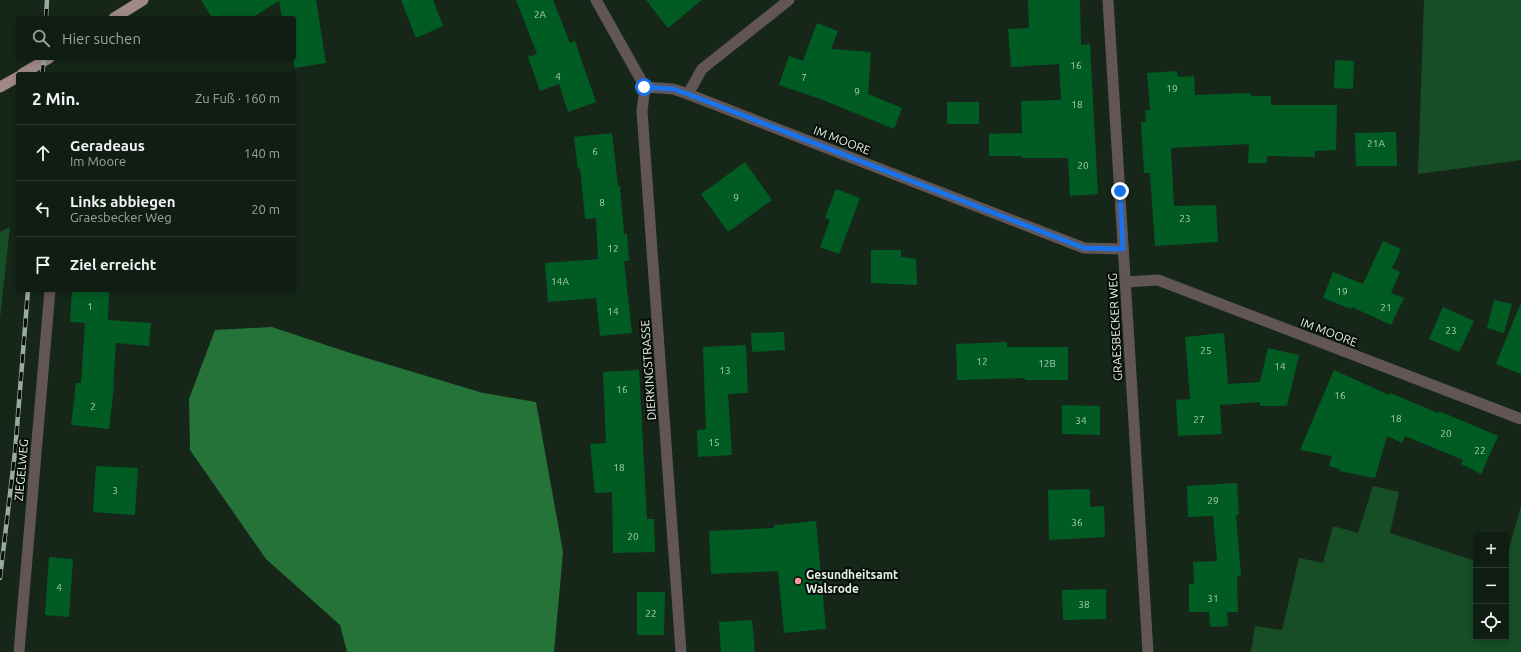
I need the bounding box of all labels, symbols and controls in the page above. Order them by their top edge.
house number: 2A [534,9,547,20]
search box [16,16,296,60]
icon: search [30,27,52,49]
text: Hier suchen [62,30,141,47]
house number: 16 [1070,60,1082,71]
house number: 4 [555,71,561,82]
house number: 7 [801,72,807,83]
route start [635,78,653,96]
house number: 19 [1166,83,1178,94]
house number: 9 [854,86,860,97]
text: 2 Min. [32,89,80,108]
text: Zu Fuß · 160 m [195,91,280,105]
house number: 18 [1071,99,1083,110]
street label: IM MOORE [812,123,872,157]
text: Geradeaus [70,137,145,154]
house number: 21A [1367,138,1385,149]
icon: ahead [32,142,54,164]
text: 140 m [244,146,280,160]
house number: 6 [592,146,598,157]
text: Im Moore [70,154,126,168]
house number: 20 [1077,160,1089,171]
route end [1111,182,1129,200]
house number: 9 [733,192,739,203]
text: Links abbiegen [70,193,175,210]
house number: 8 [599,197,605,208]
icon: left [32,198,54,220]
text: 20 m [251,202,280,216]
text: Graesbecker Weg [70,210,172,224]
house number: 23 [1179,213,1191,224]
house number: 12 [607,243,619,254]
icon: arrive [32,254,54,276]
text: Ziel erreicht [70,256,156,273]
street label: GRAESBECKER WEG [1106,273,1124,381]
house number: 14A [551,276,569,287]
house number: 19 [1336,286,1348,297]
house number: 1 [87,301,93,312]
house number: 21 [1380,302,1392,313]
house number: 14 [607,306,619,317]
street label: IM MOORE [1299,315,1359,349]
street label: DIERKINGSTRASSE [638,319,658,421]
house number: 23 [1445,325,1457,336]
house number: 25 [1200,345,1212,356]
house number: 12 [976,356,988,367]
house number: 12B [1038,358,1056,369]
house number: 14 [1274,361,1286,372]
house number: 13 [719,365,731,376]
house number: 16 [616,384,628,395]
house number: 16 [1334,390,1346,401]
house number: 2 [90,401,96,412]
house number: 18 [1390,413,1402,424]
house number: 27 [1193,414,1205,425]
house number: 34 [1075,415,1087,426]
house number: 20 [1440,428,1452,439]
house number: 15 [708,437,720,448]
street label: ZIEGELWEG [12,438,30,502]
house number: 22 [1474,445,1486,456]
house number: 18 [613,462,625,473]
house number: 3 [112,485,118,496]
house number: 29 [1207,495,1219,506]
house number: 36 [1071,517,1083,528]
house number: 20 [627,531,639,542]
map controls [1473,532,1509,640]
button: + [1473,532,1509,568]
place label: Gesundheitsamt Walsrode [806,568,898,595]
button: − [1473,568,1509,604]
marker: Gesundheitsamt Walsrode [793,576,803,586]
house number: 4 [56,582,62,593]
house number: 31 [1207,593,1219,604]
house number: 38 [1078,599,1090,610]
button: locate [1473,604,1509,640]
house number: 22 [645,608,657,619]

